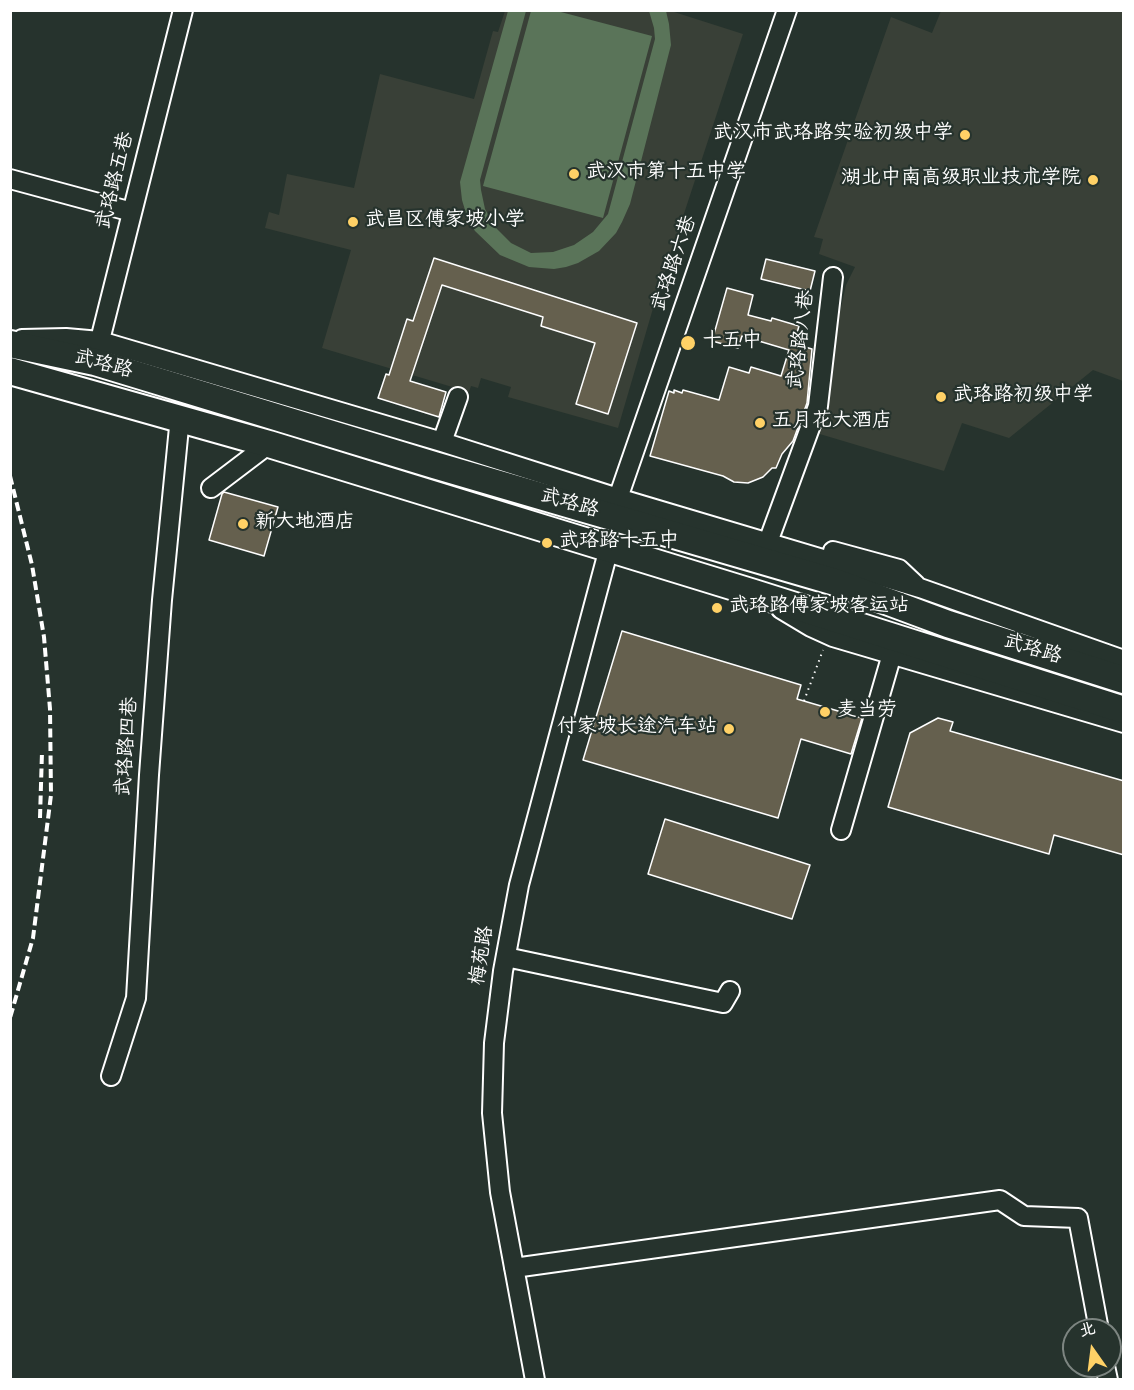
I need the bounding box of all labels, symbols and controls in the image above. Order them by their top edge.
place label: 武汉市武珞路实验初级中学 [713,123,953,147]
marker: 武汉市武珞路实验初级中学 [958,128,972,142]
street label: 武珞路五巷 [93,130,141,232]
place label: 武汉市第十五中学 [586,162,746,186]
marker: 武汉市第十五中学 [567,167,581,181]
place label: 湖北中南高级职业技术学院 [841,168,1081,192]
marker: 湖北中南高级职业技术学院 [1086,173,1100,187]
place label: 武昌区傅家坡小学 [365,210,525,234]
street label: 武珞路六巷 [648,213,704,315]
marker: 武昌区傅家坡小学 [346,215,360,229]
street label: 武珞路八巷 [785,289,821,391]
place label: 十五中 [702,331,762,355]
marker: 十五中 [679,334,697,352]
street label: 武珞路 [71,347,135,385]
place label: 武珞路初级中学 [953,385,1093,409]
marker: 武珞路初级中学 [934,390,948,404]
place label: 五月花大酒店 [772,411,892,435]
marker: 五月花大酒店 [753,416,767,430]
street label: 武珞路 [537,485,601,525]
place label: 新大地酒店 [255,512,355,536]
marker: 新大地酒店 [236,517,250,531]
place label: 武珞路十五中 [559,531,679,555]
marker: 武珞路十五中 [540,536,554,550]
place label: 武珞路傅家坡客运站 [729,596,909,620]
marker: 武珞路傅家坡客运站 [710,601,724,615]
street label: 武珞路 [1000,631,1064,671]
street label: 武珞路四巷 [114,696,144,798]
place label: 麦当劳 [837,700,897,724]
marker: 麦当劳 [818,705,832,719]
place label: 付家坡长途汽车站 [557,717,717,741]
marker: 付家坡长途汽车站 [722,722,736,736]
street label: 梅苑路 [467,924,501,988]
north arrow [1062,1318,1122,1378]
text: 北 [1078,1321,1098,1343]

